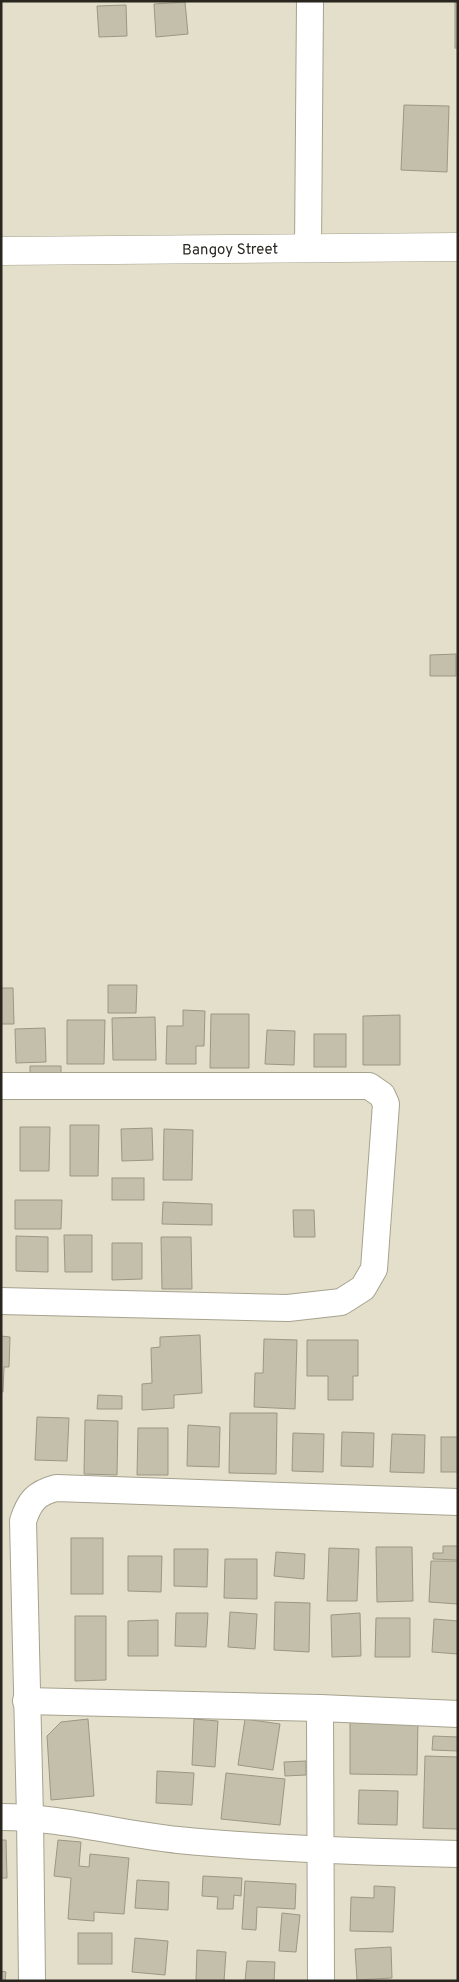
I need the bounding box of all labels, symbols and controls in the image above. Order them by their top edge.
street label: Bangoy Street [182,241,278,260]

